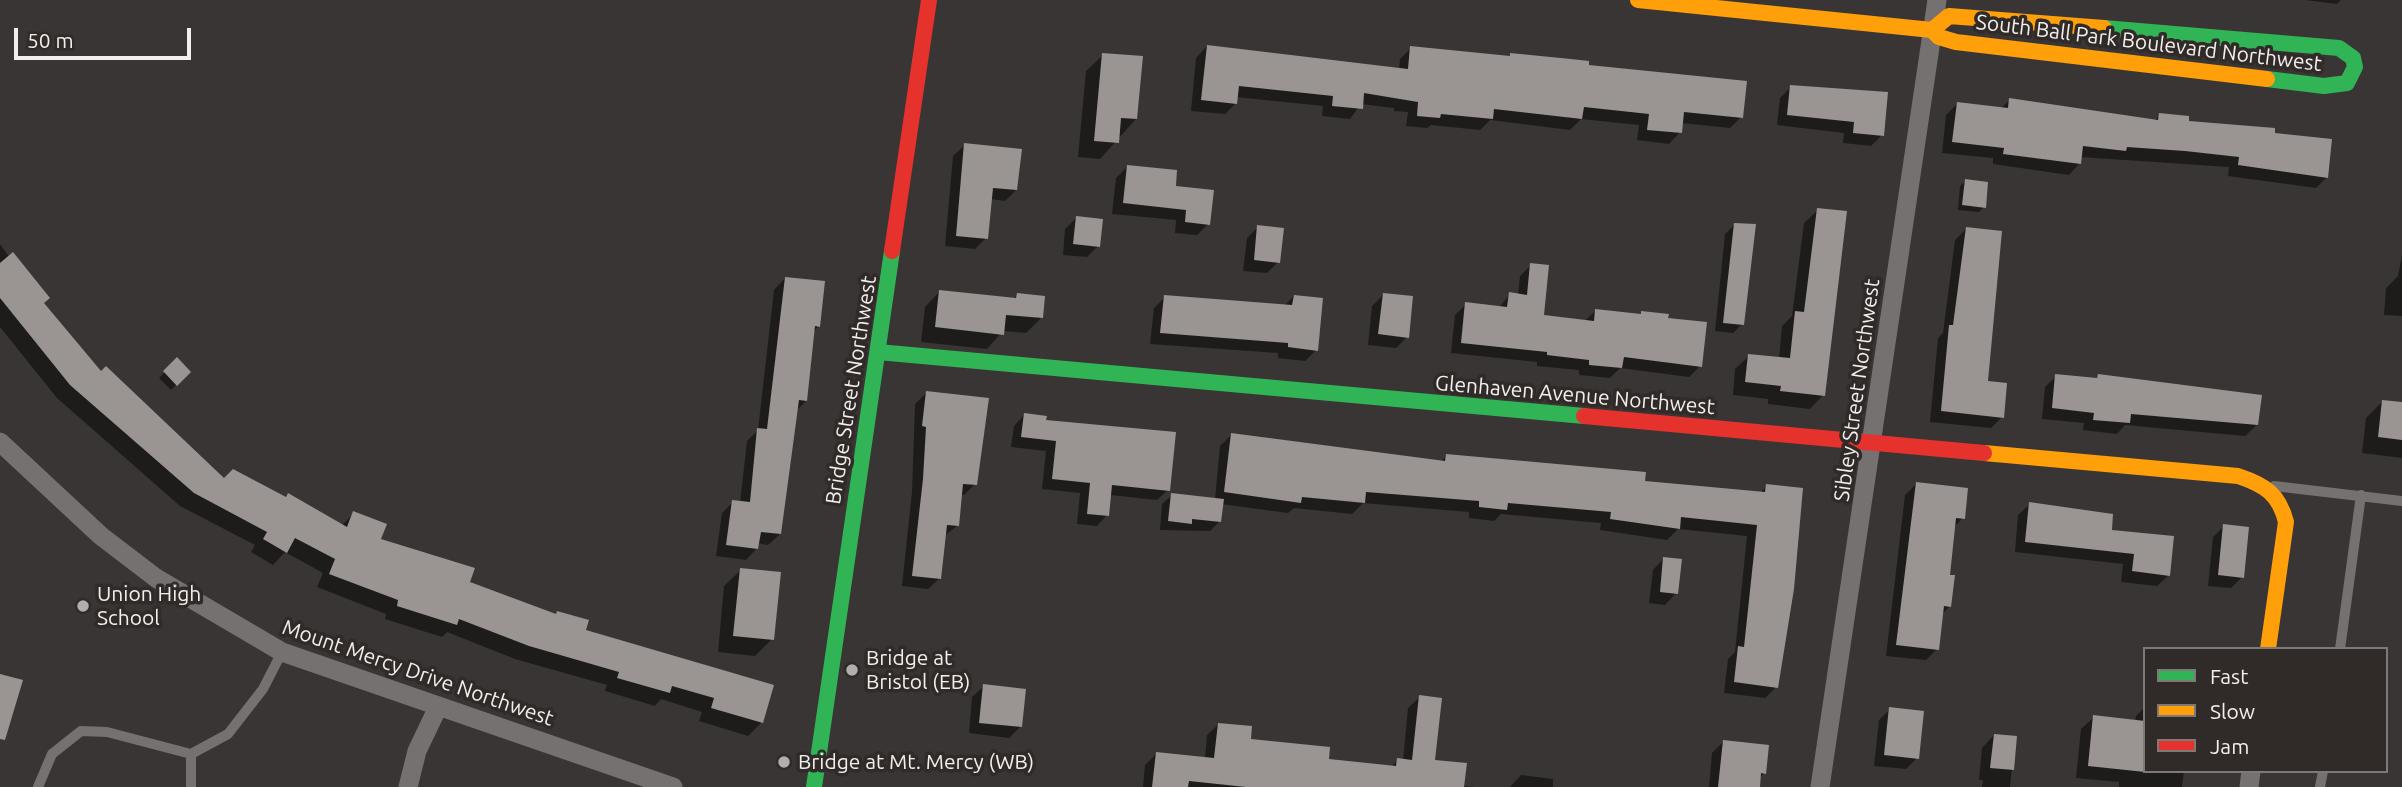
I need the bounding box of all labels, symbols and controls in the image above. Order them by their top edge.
street label: South Ball Park Boulevard Northwest [1975,9,2323,77]
scale bar [18,14,194,58]
text: 50 m [27,28,74,52]
street label: Bridge Street Northwest [820,274,882,506]
street label: Sibley Street Northwest [1829,277,1885,503]
street label: Glenhaven Avenue Northwest [1434,370,1716,420]
place label: Union High School [97,581,201,631]
marker: Union High School [75,598,91,614]
street label: Mount Mercy Drive Northwest [279,615,557,731]
place label: Bridge at Bristol (EB) [866,645,970,695]
legend [2143,647,2388,773]
marker: Bridge at Bristol (EB) [844,662,860,678]
text: Fast [2210,664,2248,688]
text: Slow [2210,699,2255,723]
text: Jam [2210,734,2249,758]
place label: Bridge at Mt. Mercy (WB) [798,749,1034,775]
marker: Bridge at Mt. Mercy (WB) [776,754,792,770]

